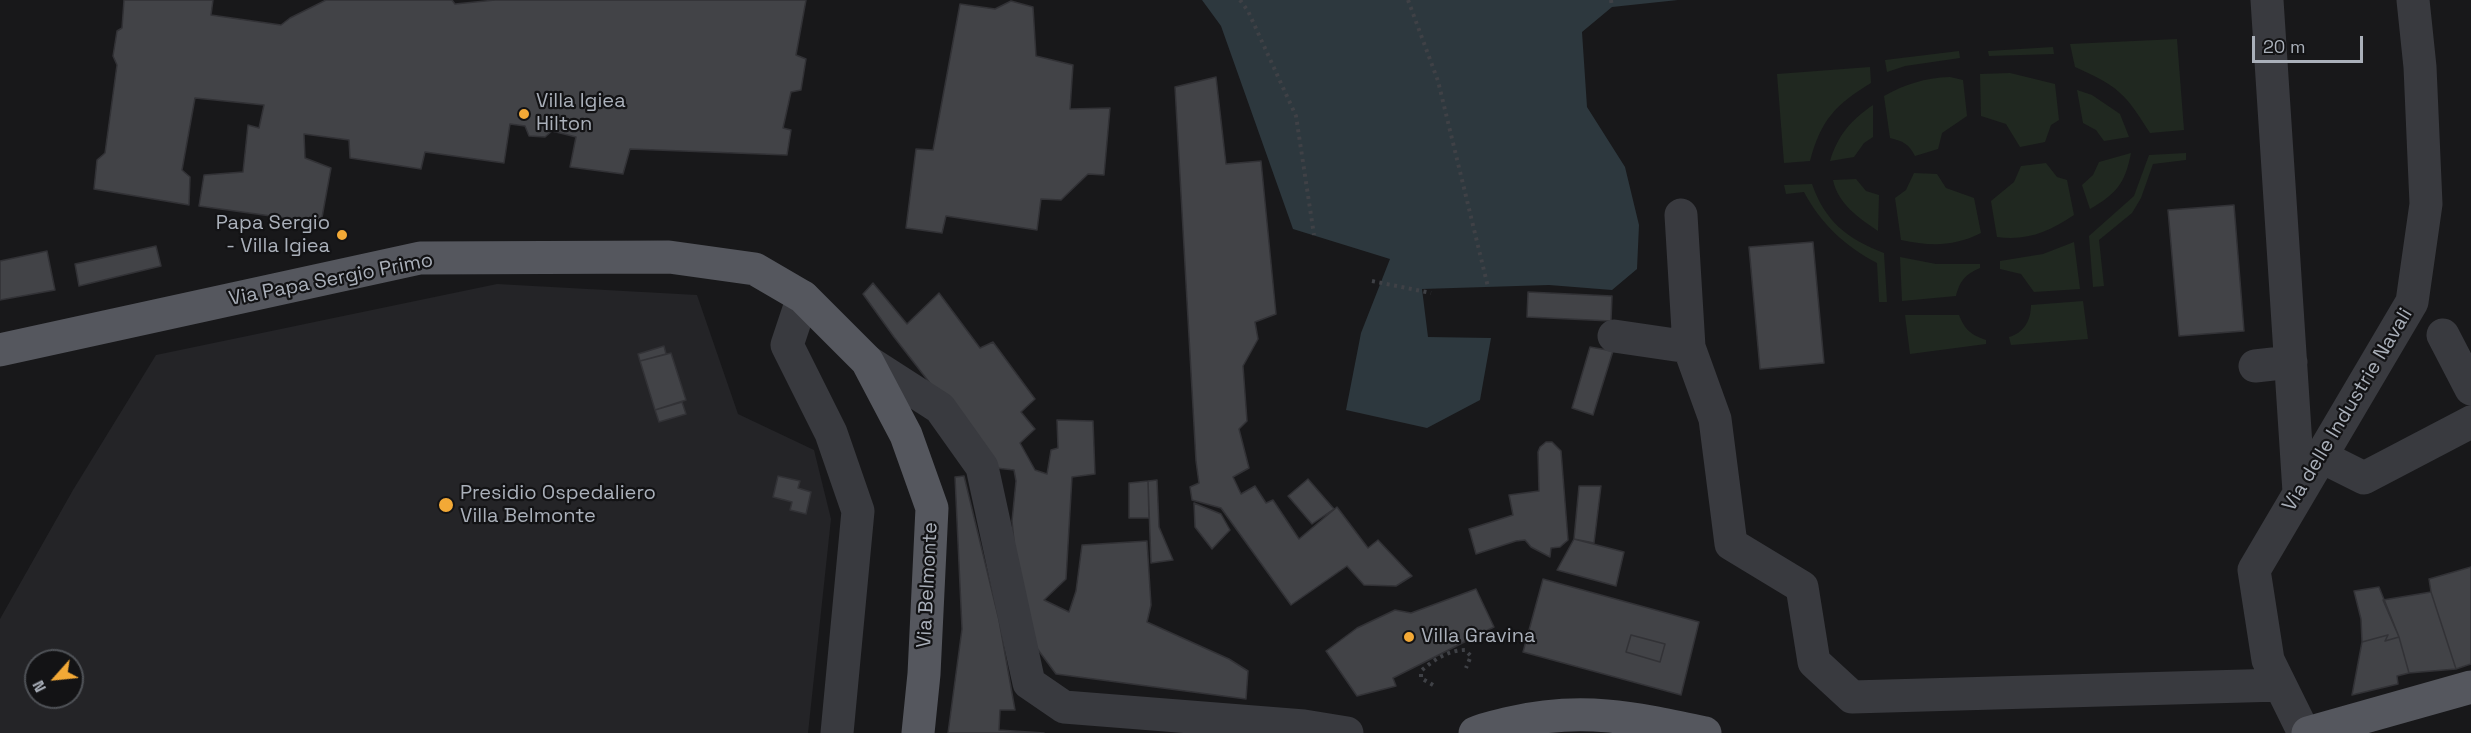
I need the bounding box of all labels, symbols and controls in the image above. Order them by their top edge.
scale bar [2255,24,2366,62]
text: 20 m [2263,35,2306,58]
place label: Villa Igiea Hilton [536,90,626,137]
marker: Villa Igiea Hilton [517,107,531,121]
place label: Papa Sergio - Villa Igiea [216,212,330,259]
marker: Papa Sergio - Villa Igiea [335,228,349,242]
street label: Via Papa Sergio Primo [227,248,435,312]
street label: Via delle Industrie Navali [2278,304,2418,516]
place label: Presidio Ospedaliero Villa Belmonte [460,482,656,529]
marker: Presidio Ospedaliero Villa Belmonte [437,496,455,514]
street label: Via Belmonte [913,521,943,649]
place label: Villa Gravina [1421,625,1536,649]
marker: Villa Gravina [1402,630,1416,644]
north arrow [24,649,84,709]
text: N [28,677,51,696]

